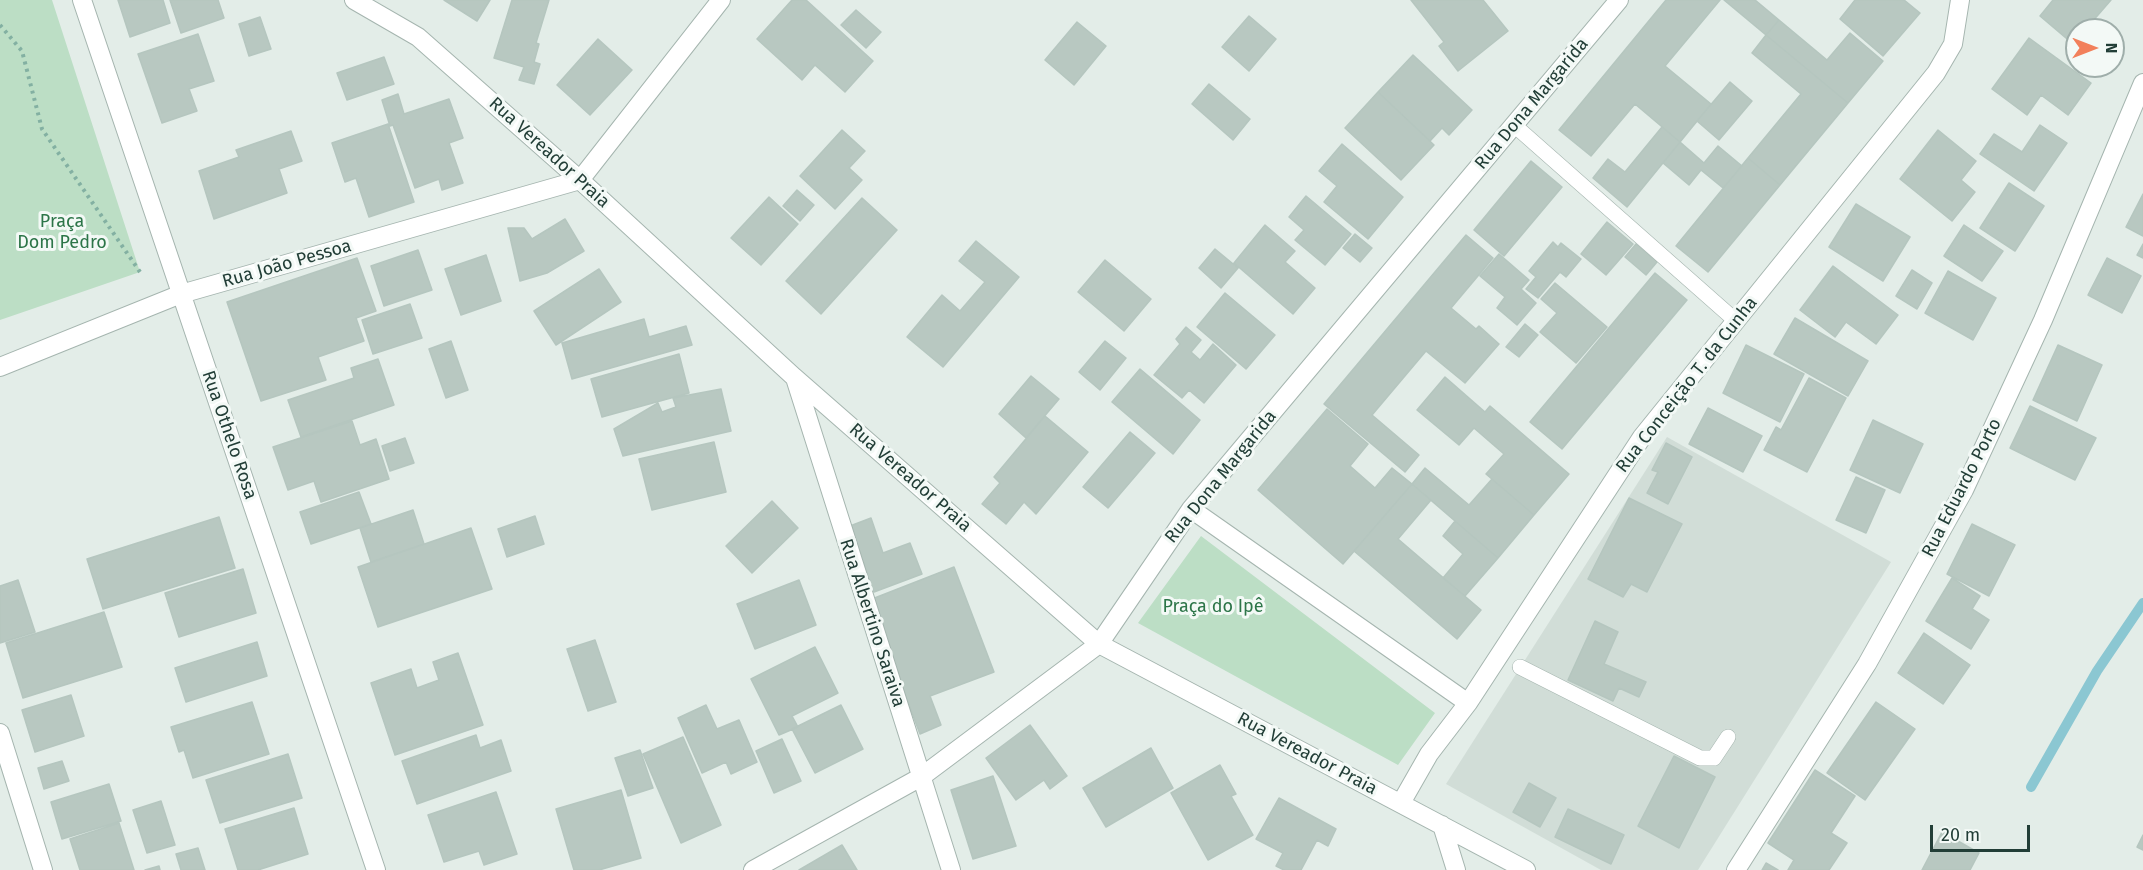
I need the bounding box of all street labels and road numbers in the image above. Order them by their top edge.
street label: Rua Dona Margarida [1471,34,1593,174]
street label: Rua Vereador Praia [484,93,614,213]
street label: Rua João Pessoa [220,235,354,293]
street label: Rua Conceição T. da Cunha [1612,293,1762,477]
street label: Rua Othelo Rosa [197,368,261,502]
street label: Rua Dona Margarida [1161,406,1281,548]
street label: Rua Eduardo Porto [1918,415,2006,561]
street label: Rua Vereador Praia [844,419,976,537]
street label: Rua Albertino Saraiva [835,536,909,710]
street label: Rua Vereador Praia [1233,708,1381,800]

